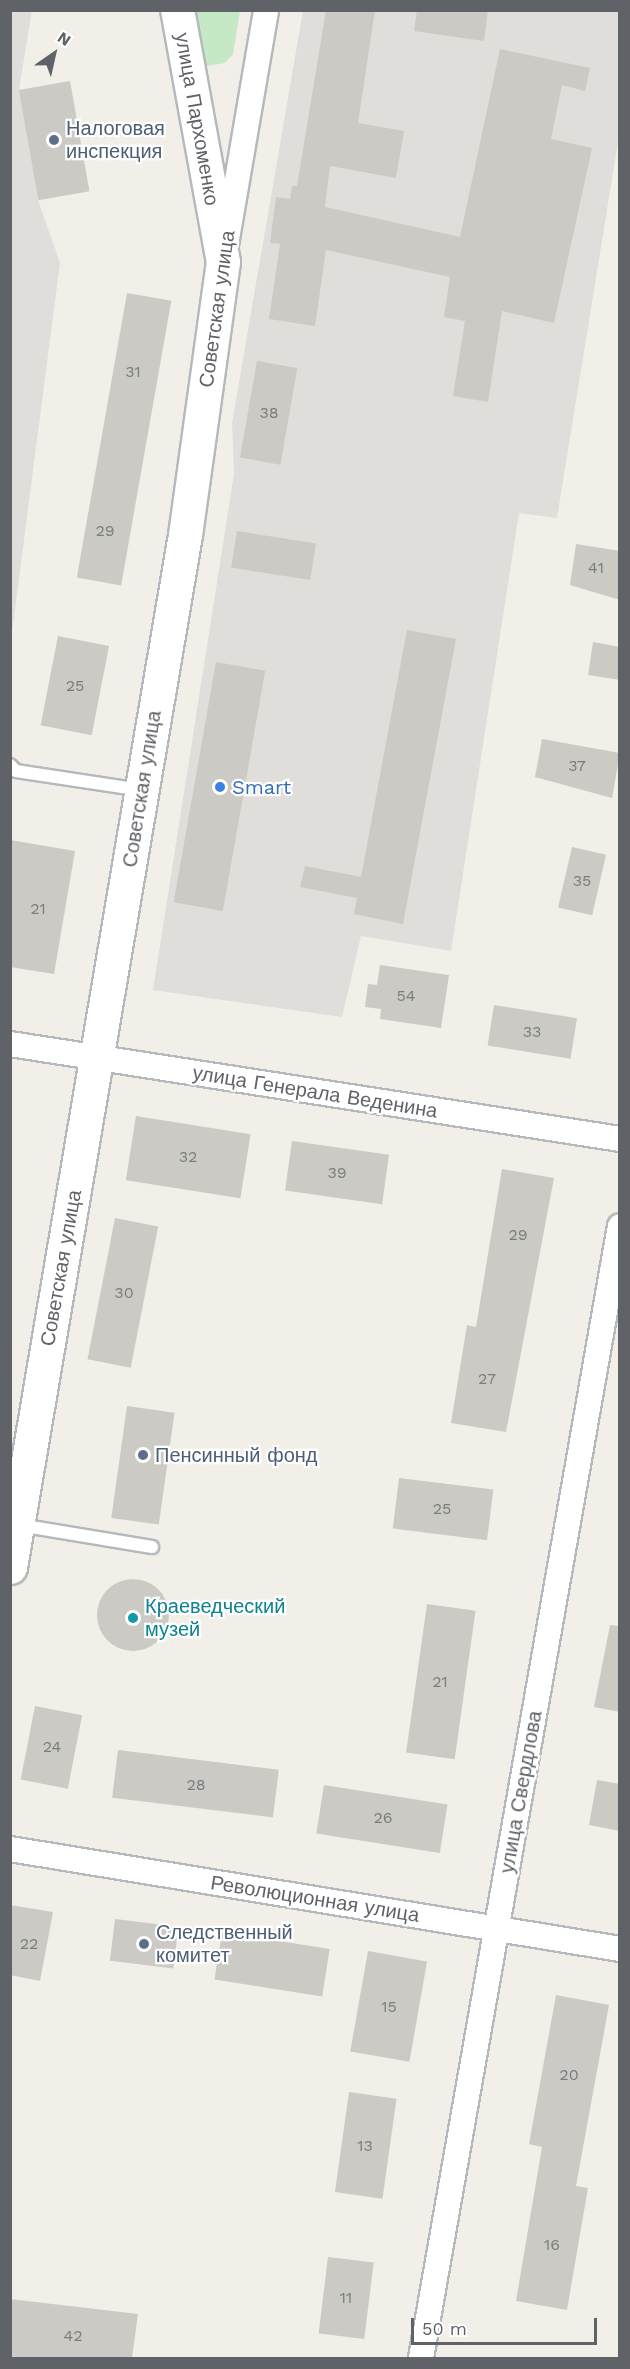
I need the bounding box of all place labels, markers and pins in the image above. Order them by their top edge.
place label: Налоговая инспекция [66,116,165,163]
marker: Налоговая инспекция [47,133,61,147]
place label: Smart [232,775,291,799]
marker: Smart [213,780,227,794]
place label: Пенсинный фонд [155,1443,317,1467]
marker: Пенсинный фонд [136,1448,150,1462]
place label: Краеведческий музей [145,1594,285,1641]
marker: Краеведческий музей [126,1611,140,1625]
place label: Следственный комитет [156,1920,293,1967]
marker: Следственный комитет [137,1937,151,1951]

